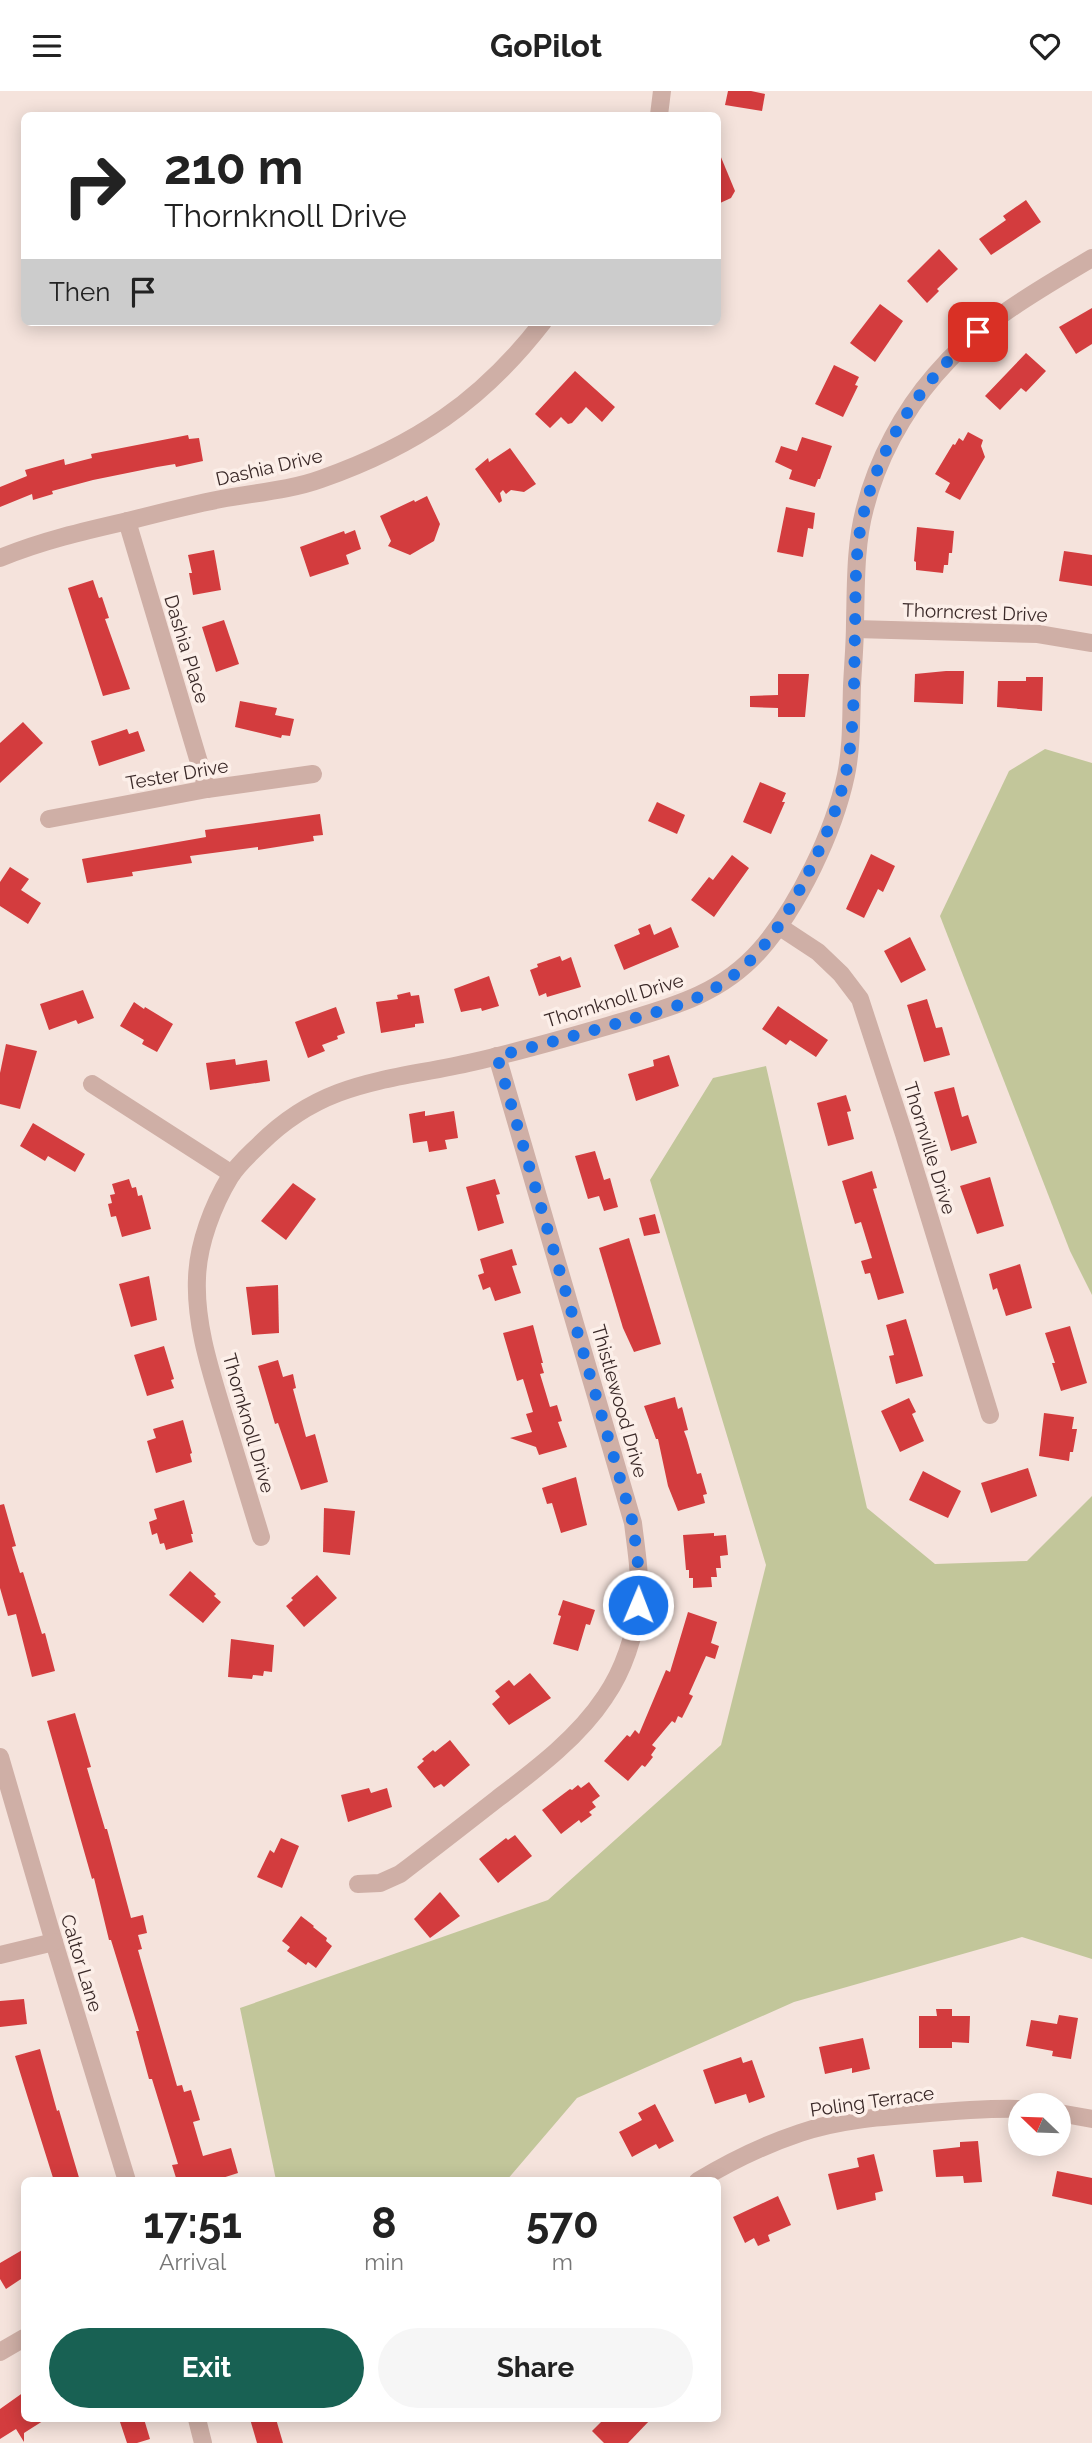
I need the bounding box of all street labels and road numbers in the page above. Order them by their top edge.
street label: Dashia Drive [214,444,324,490]
street label: Dashia Place [160,592,214,706]
street label: Thorncrest Drive [902,598,1048,626]
street label: Tester Drive [124,754,230,794]
street label: Thornknoll Drive [542,968,686,1032]
street label: Thornville Drive [899,1079,961,1217]
street label: Thistlewood Drive [588,1322,652,1480]
street label: Thornknoll Drive [219,1351,279,1495]
street label: Caltor Lane [57,1912,107,2014]
street label: Poling Terrace [809,2081,935,2121]

